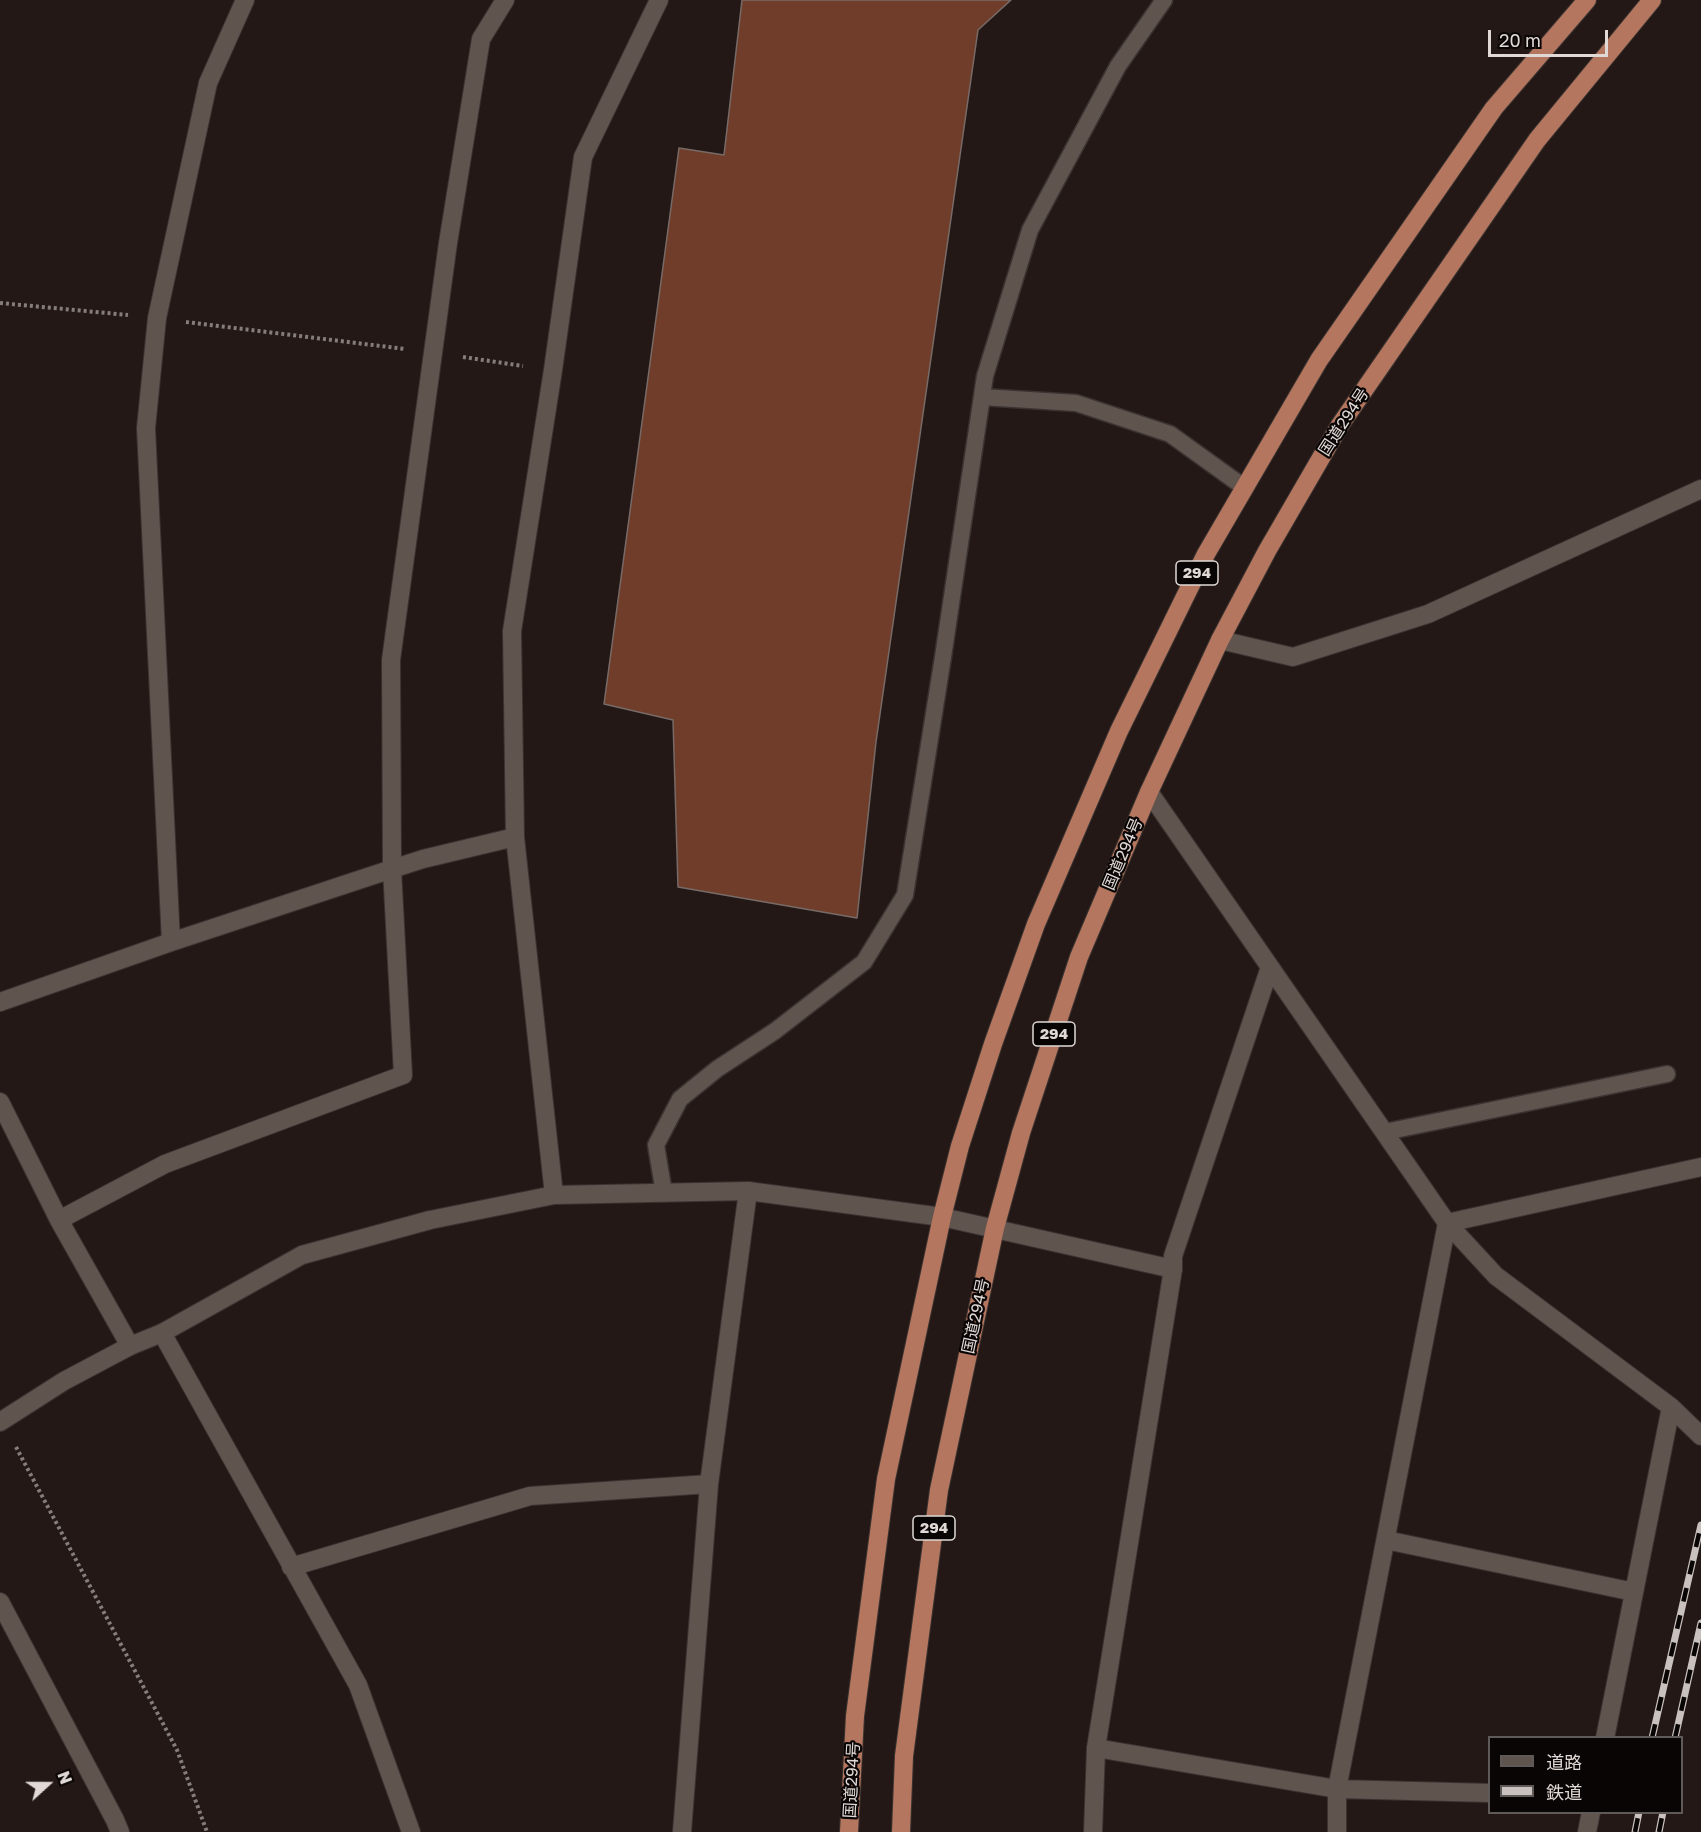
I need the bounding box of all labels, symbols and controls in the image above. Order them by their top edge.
scale bar [1491,18,1611,56]
text: 20 m [1499,29,1541,51]
street label: 国道294号 [1315,385,1373,459]
road number: 294 [1176,561,1218,585]
street label: 国道294号 [1099,815,1147,893]
road number: 294 [1033,1022,1075,1046]
street label: 国道294号 [959,1276,993,1356]
road number: 294 [913,1516,955,1540]
legend [1488,1736,1683,1814]
street label: 国道294号 [840,1741,864,1819]
text: 道路 [1546,1751,1582,1773]
north arrow [18,1754,78,1814]
text: N [53,1768,76,1787]
text: 鉄道 [1546,1781,1582,1803]

